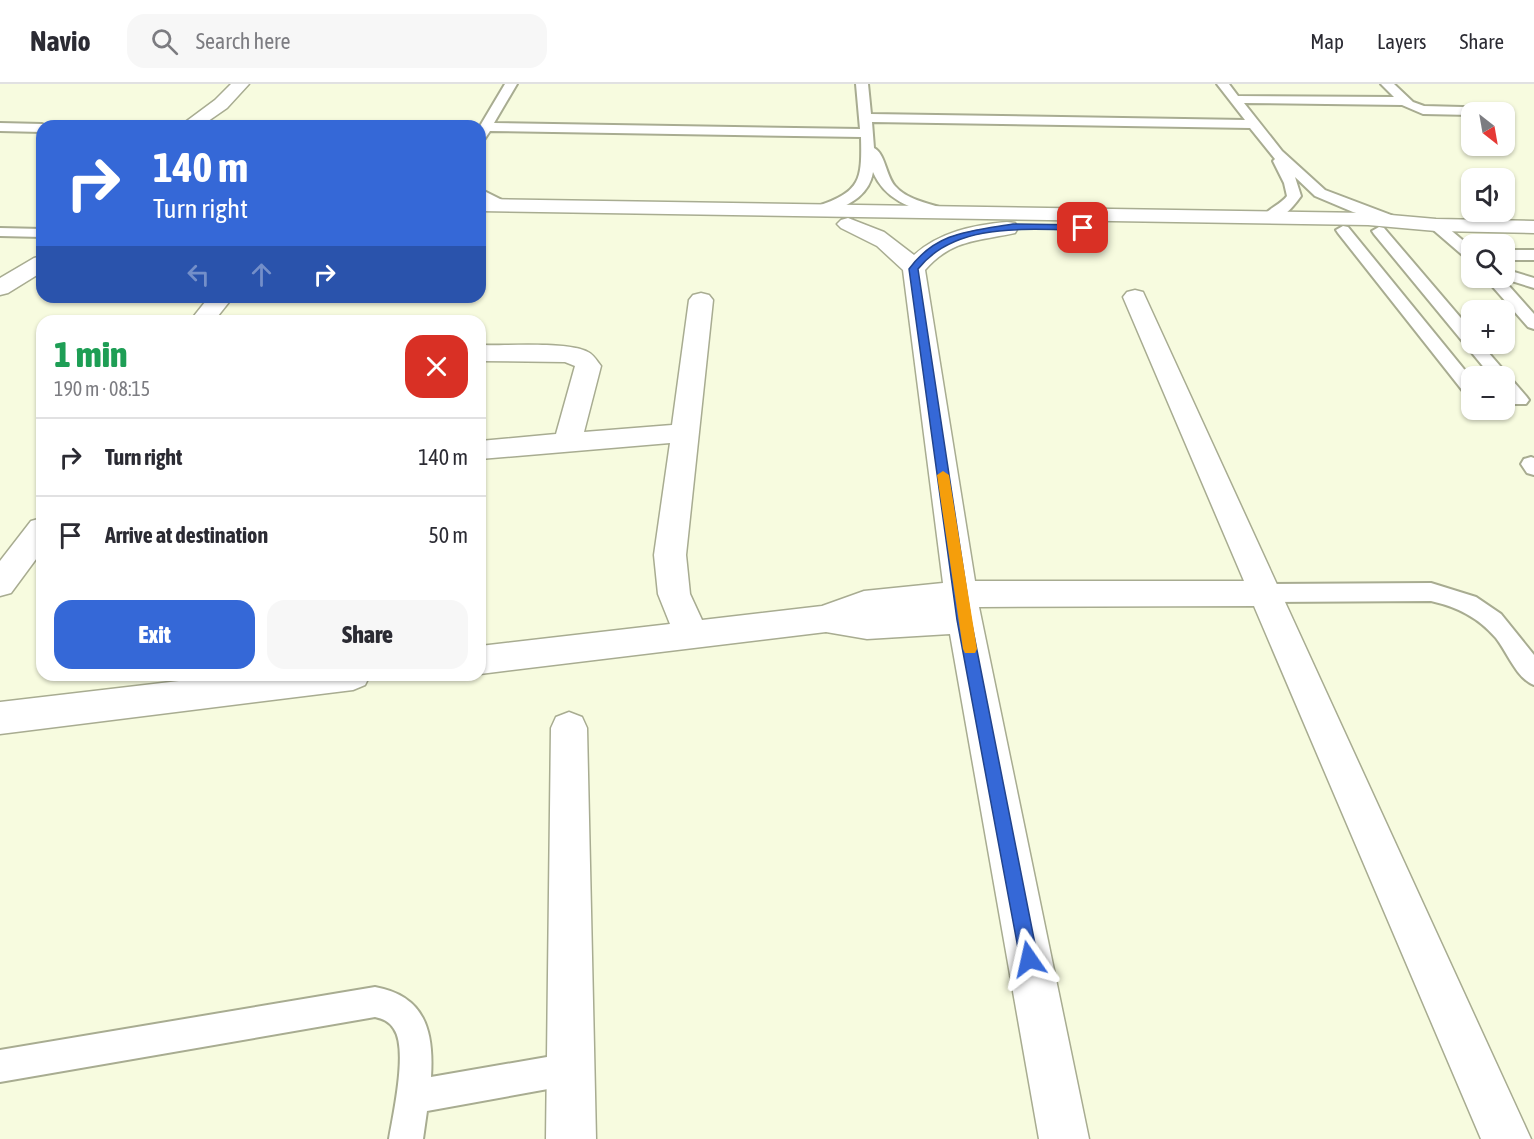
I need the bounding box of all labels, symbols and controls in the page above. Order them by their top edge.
search box [127,14,547,68]
text: Navio [30,25,91,57]
icon: search [148,25,181,58]
text: Search here [196,28,291,54]
text: Map [1310,29,1344,53]
text: Layers [1377,29,1427,53]
text: Share [1460,29,1504,53]
north arrow [1461,102,1515,156]
map controls [1461,102,1515,420]
text: 140 m [153,143,248,191]
icon: right [54,144,132,222]
button: sound [1461,168,1515,222]
text: Turn right [153,193,248,224]
pin [1057,202,1108,253]
icon: arrive [1066,211,1099,244]
button: search [1461,234,1515,288]
icon: left [182,258,215,291]
icon: ahead [245,258,278,291]
icon: right [308,258,341,291]
button: + [1461,300,1515,354]
text: 1 min [54,333,128,375]
button: close [405,335,468,398]
button: − [1461,366,1515,420]
text: 190 m · 08:15 [54,377,150,400]
icon: right [54,441,87,474]
text: Turn right [105,444,182,470]
text: 140 m [418,444,468,470]
icon: arrive [54,519,87,552]
text: Arrive at destination [105,522,268,548]
text: 50 m [428,522,468,548]
button: Exit [54,600,255,669]
button: Share [267,600,468,669]
position arrow [997,927,1061,991]

